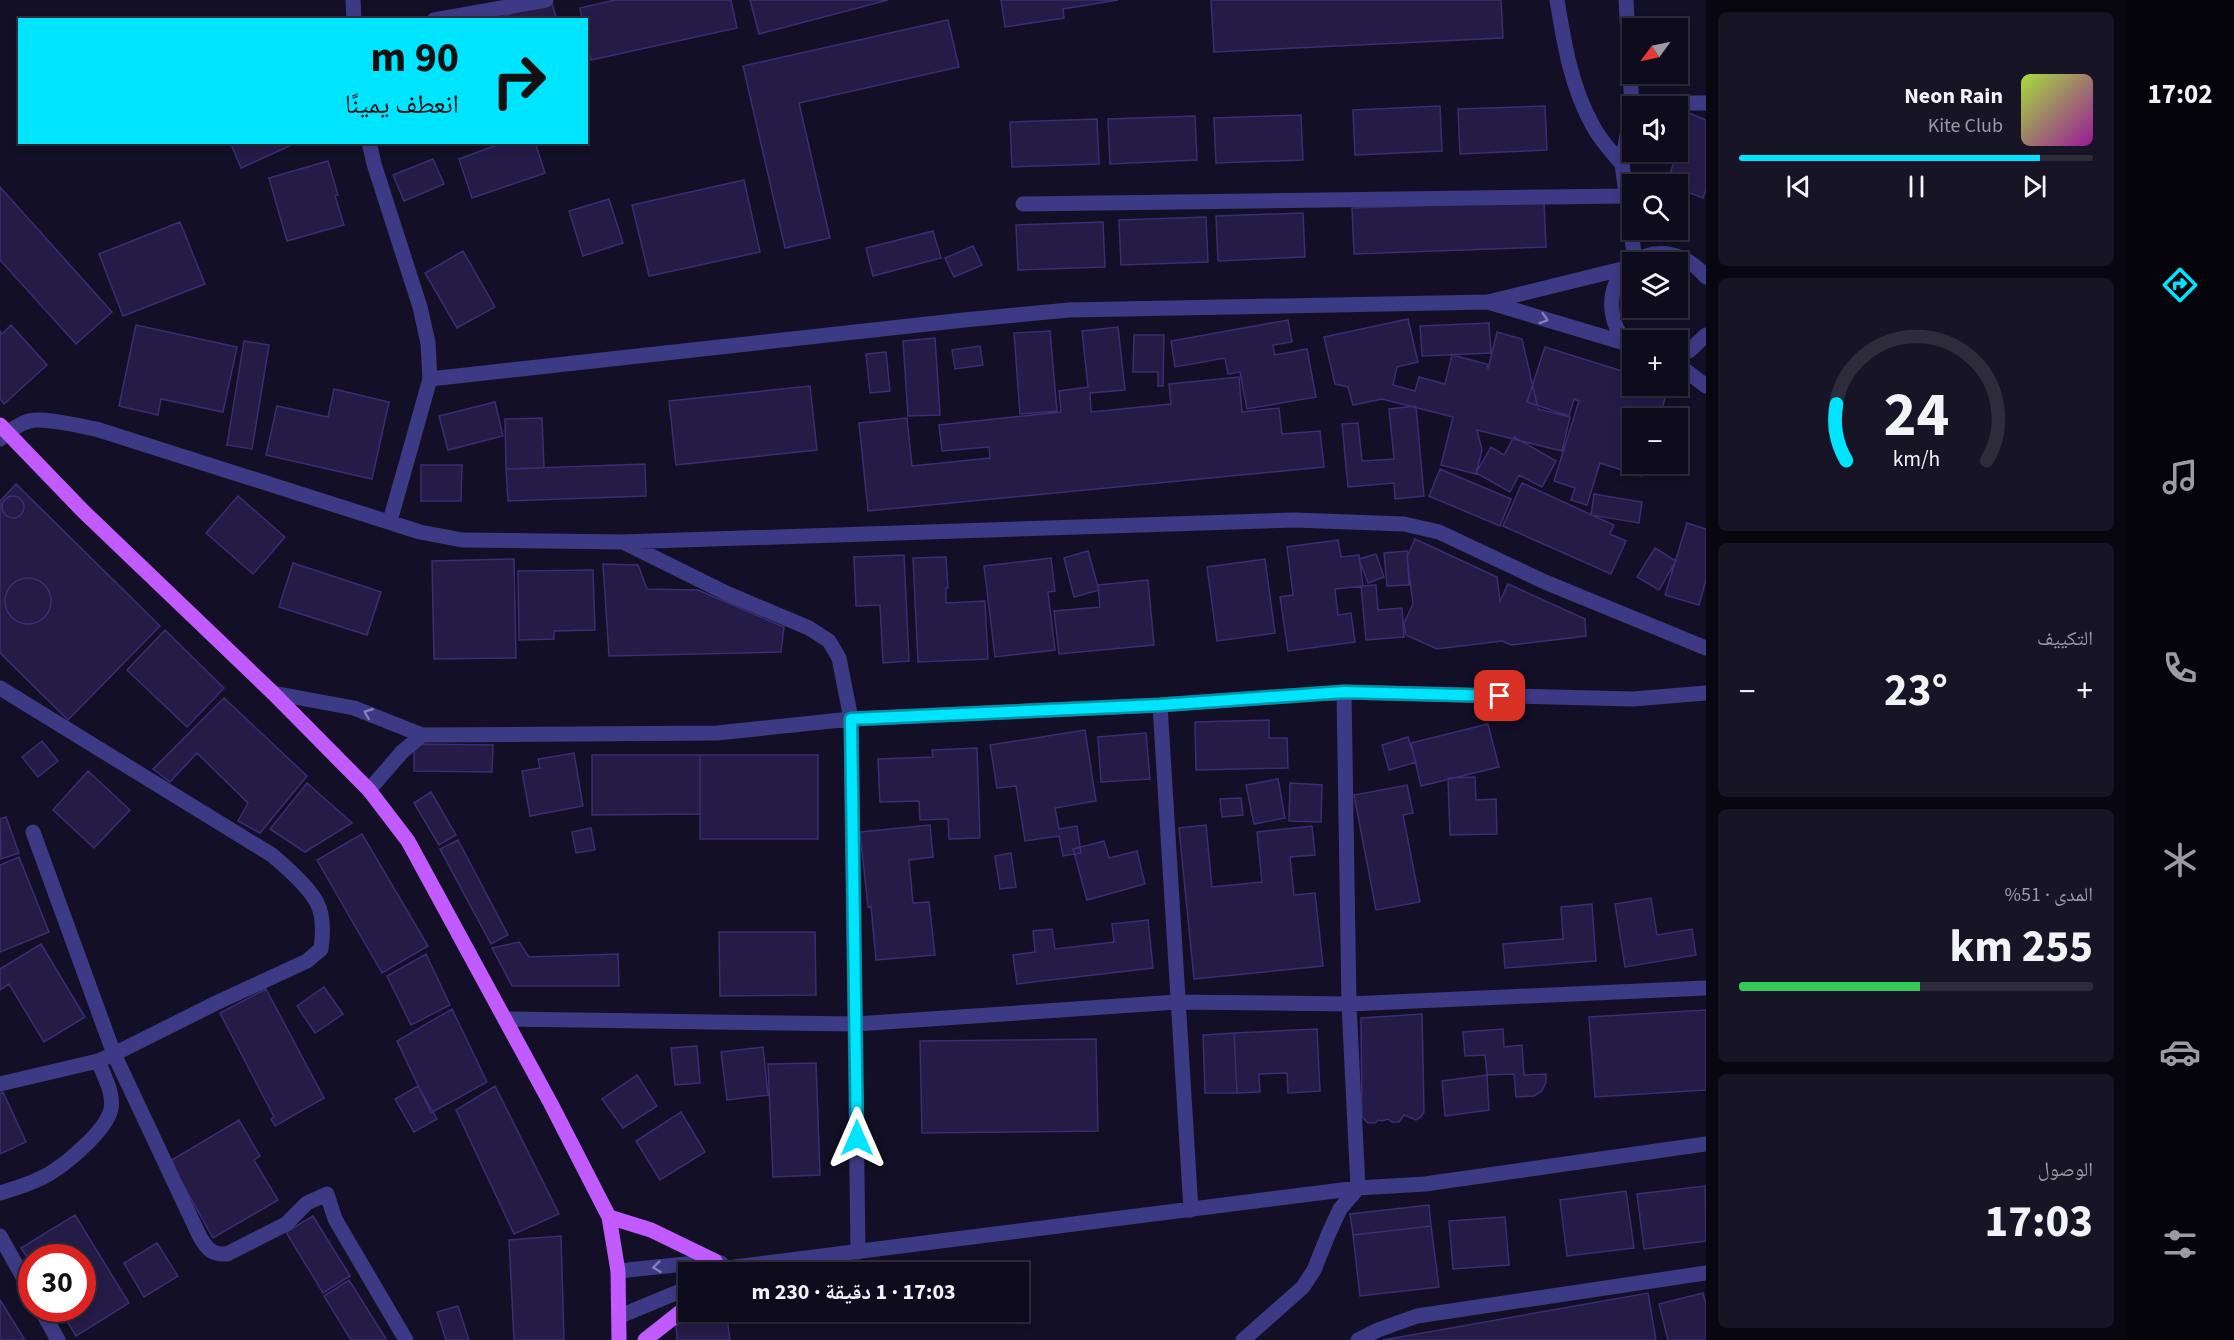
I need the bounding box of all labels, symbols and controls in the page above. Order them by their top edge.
north arrow [1622,18,1688,84]
map controls [1622,18,1688,474]
text: 90 m [370,28,459,88]
icon: right [480,42,558,120]
text: 17:02 [2147,75,2213,114]
text: Neon Rain [1904,80,2003,112]
text: انعطف يمينًا [345,85,459,124]
button: sound [1622,96,1688,162]
text: Kite Club [1928,112,2003,140]
icon: previous [1782,170,1815,203]
icon: pause [1900,170,1933,203]
icon: next [2018,170,2051,203]
button: search [1622,174,1688,240]
button: layers [1622,252,1688,318]
icon: directions [2159,264,2201,306]
one-way arrow [1538,312,1549,324]
button: + [1622,330,1688,396]
text: 24 [1883,372,1949,461]
button: − [1622,408,1688,474]
text: km/h [1892,445,1940,476]
icon: music [2159,456,2201,498]
text: التكييف [2037,625,2093,653]
icon: phone [2159,647,2201,689]
text: 23° [1884,659,1948,723]
text: − [1739,668,1755,715]
text: + [2077,668,2093,715]
pin [1474,670,1525,721]
icon: arrive [1483,679,1516,712]
one-way arrow [363,708,374,721]
icon: climate [2159,839,2201,881]
text: المدى · 51% [2005,881,2093,909]
text: 255 km [1949,915,2093,979]
icon: car [2159,1031,2201,1073]
position arrow [825,1106,889,1170]
text: الوصول [2038,1156,2093,1184]
text: 17:03 [1984,1190,2093,1254]
icon: filters [2159,1223,2201,1265]
speed limit sign: 30 [18,1244,96,1322]
one-way arrow [653,1260,662,1273]
text: 17:03 · 1 دقيقة · 230 m [751,1276,956,1308]

